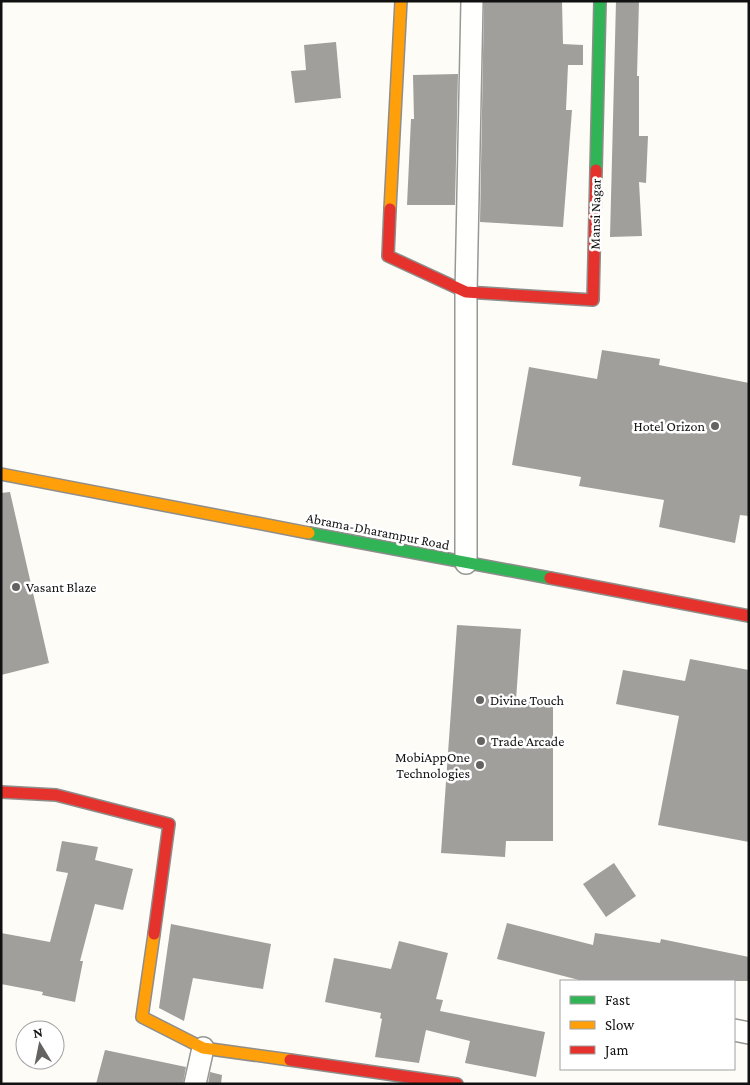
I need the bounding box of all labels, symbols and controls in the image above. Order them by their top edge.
street label: Mansi Nagar [586,178,604,250]
place label: Hotel Orizon [633,418,705,434]
marker: Hotel Orizon [709,420,721,432]
street label: Abrama-Dharampur Road [305,509,452,553]
place label: Vasant Blaze [26,579,97,595]
marker: Vasant Blaze [10,581,22,593]
place label: Divine Touch [490,692,565,708]
marker: Divine Touch [474,694,486,706]
place label: Trade Arcade [491,733,564,749]
marker: Trade Arcade [475,735,487,747]
place label: MobiAppOne Technologies [395,749,470,781]
marker: MobiAppOne Technologies [474,759,486,771]
legend [560,980,735,1070]
text: Fast [605,992,631,1008]
text: Slow [605,1017,635,1033]
north arrow [15,1020,65,1070]
text: N [32,1023,44,1041]
text: Jam [603,1042,628,1059]

